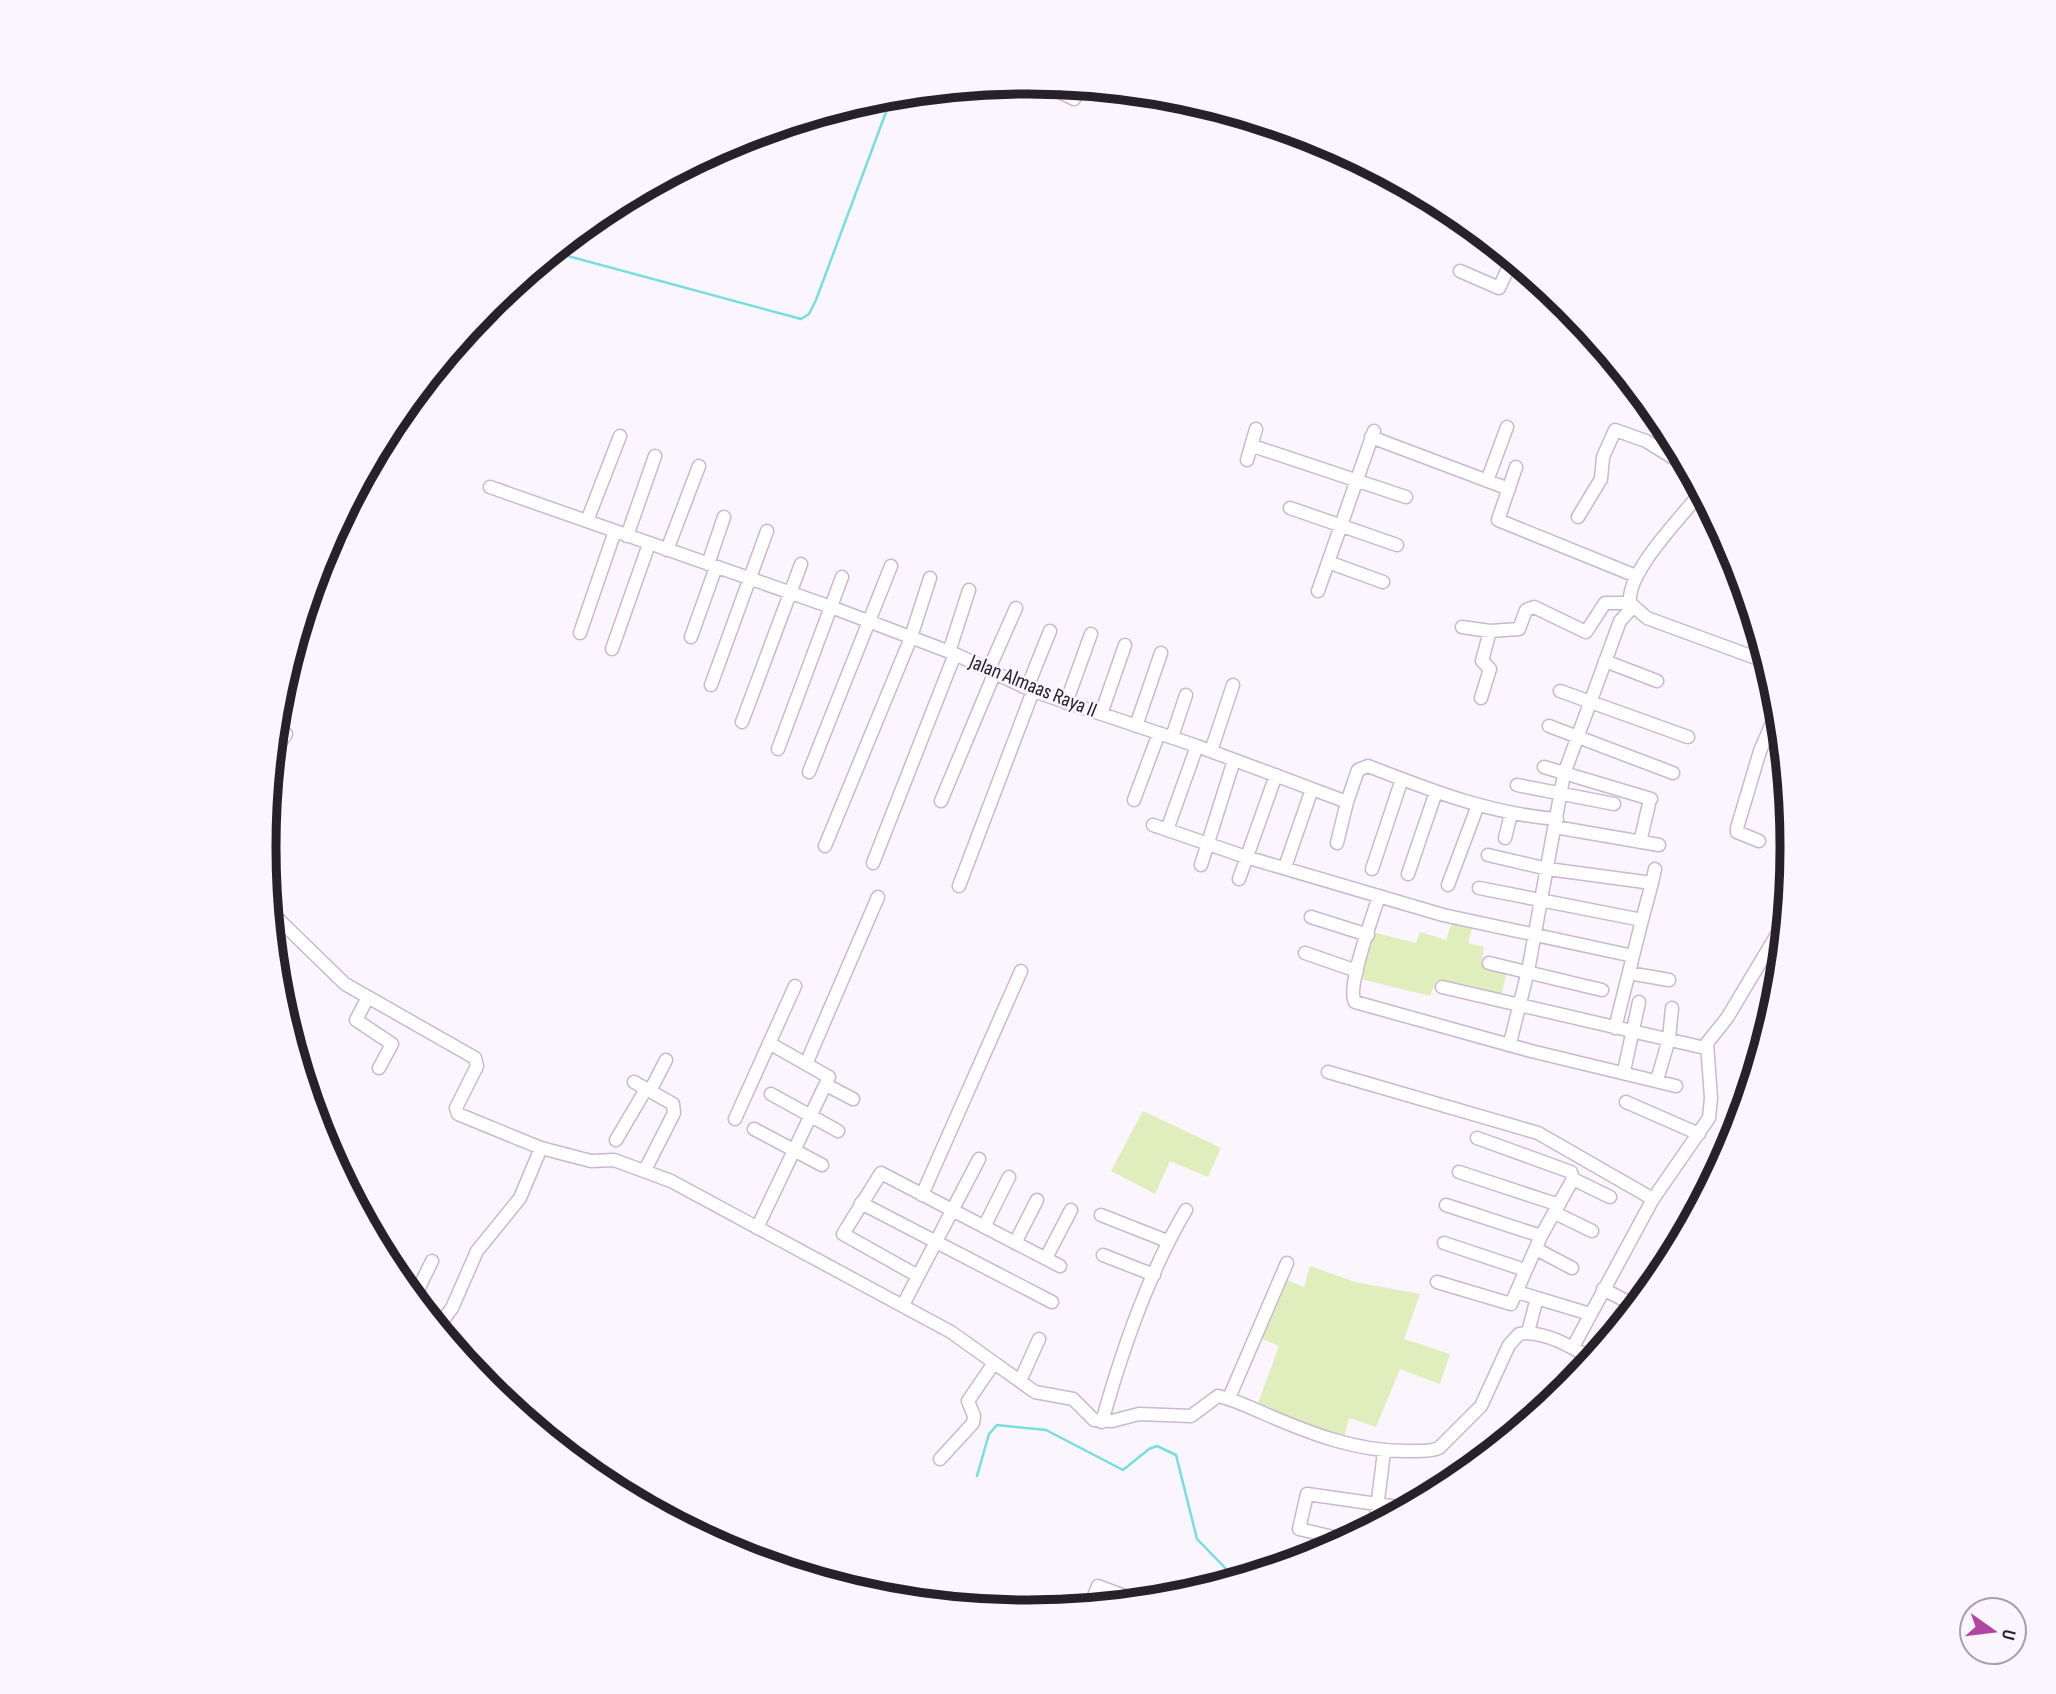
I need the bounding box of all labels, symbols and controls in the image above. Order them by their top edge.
street label: Jalan Almaas Raya II [965,649,1100,723]
north arrow [1958,1596,2028,1666]
text: U [1996,1627,2020,1642]

